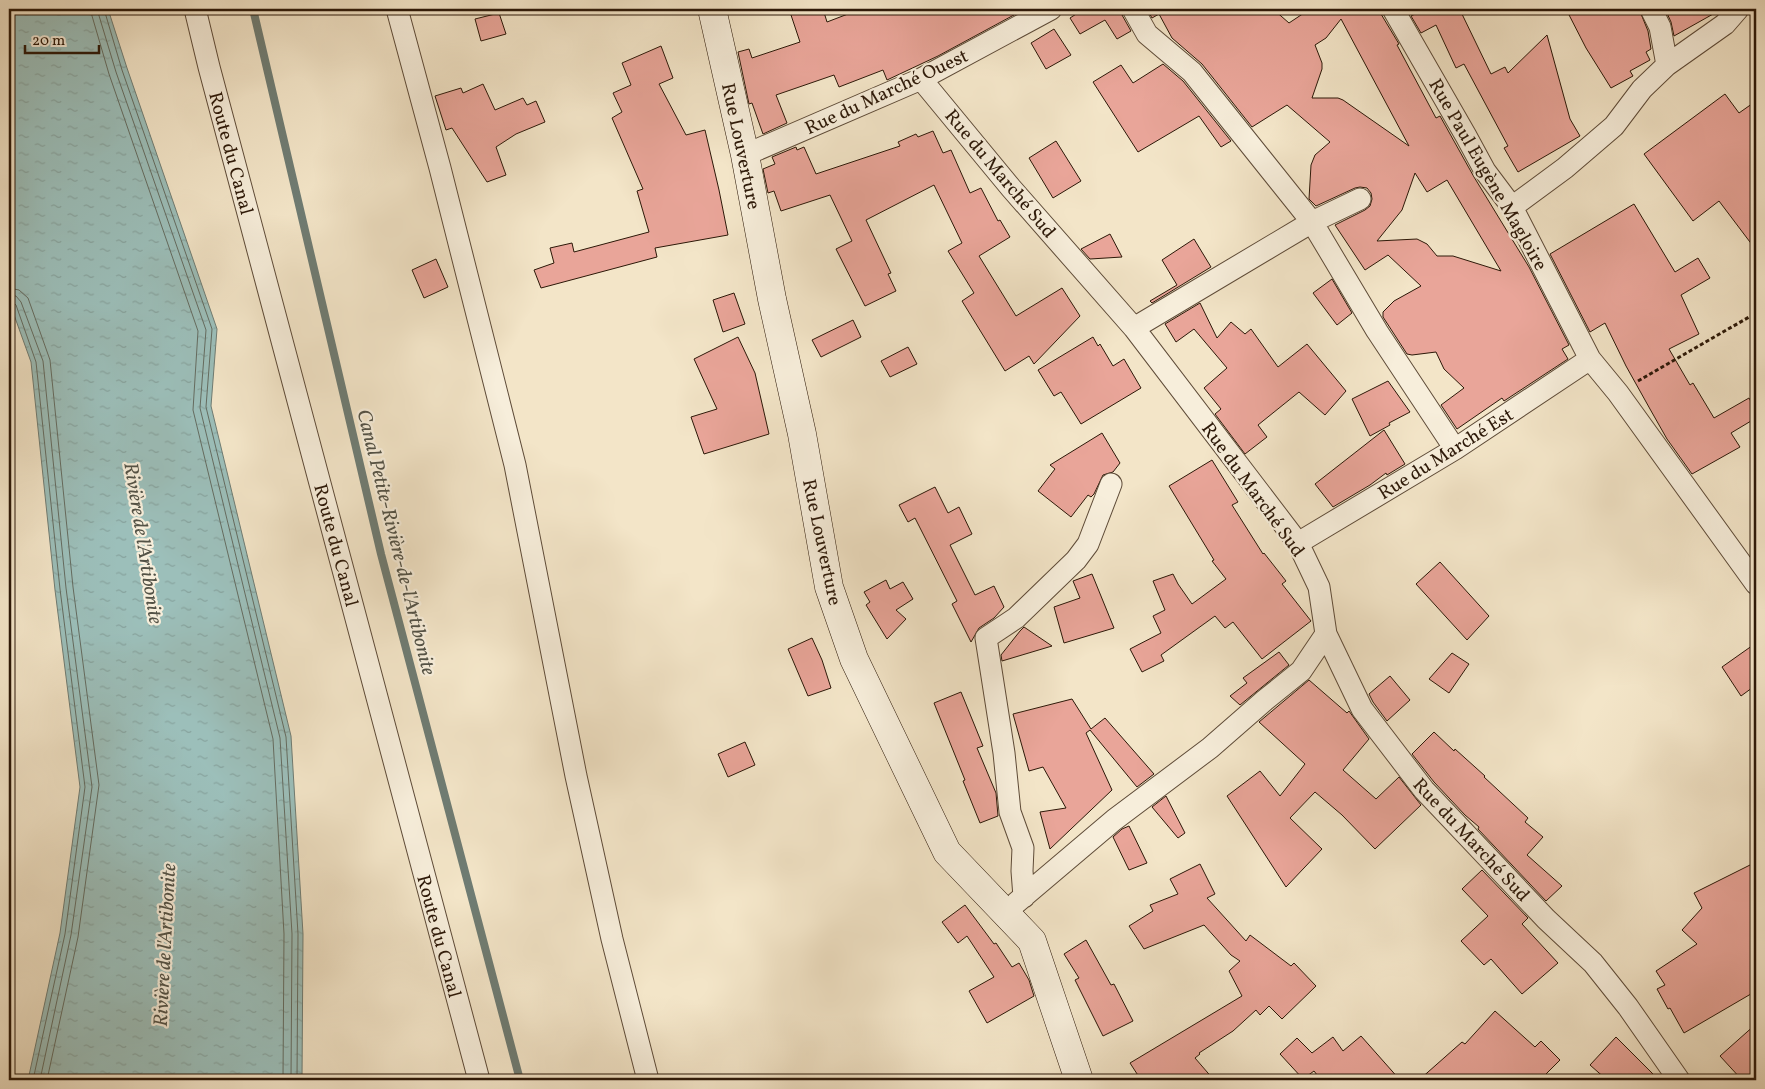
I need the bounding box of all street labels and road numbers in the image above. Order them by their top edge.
street label: Rue du Marché Ouest [801,43,973,142]
street label: Rue Paul Eugène Magloire [1422,74,1553,276]
street label: Rue Louverture [714,81,766,212]
street label: Route du Canal [201,89,259,218]
street label: Rue du Marché Sud [938,104,1061,244]
street label: Rue du Marché Est [1373,402,1519,507]
street label: Rue du Marché Sud [1195,417,1310,563]
street label: Rue Louverture [795,477,847,608]
street label: Route du Canal [306,481,364,610]
street label: Rue du Marché Sud [1406,773,1535,908]
street label: Route du Canal [409,872,467,1001]

